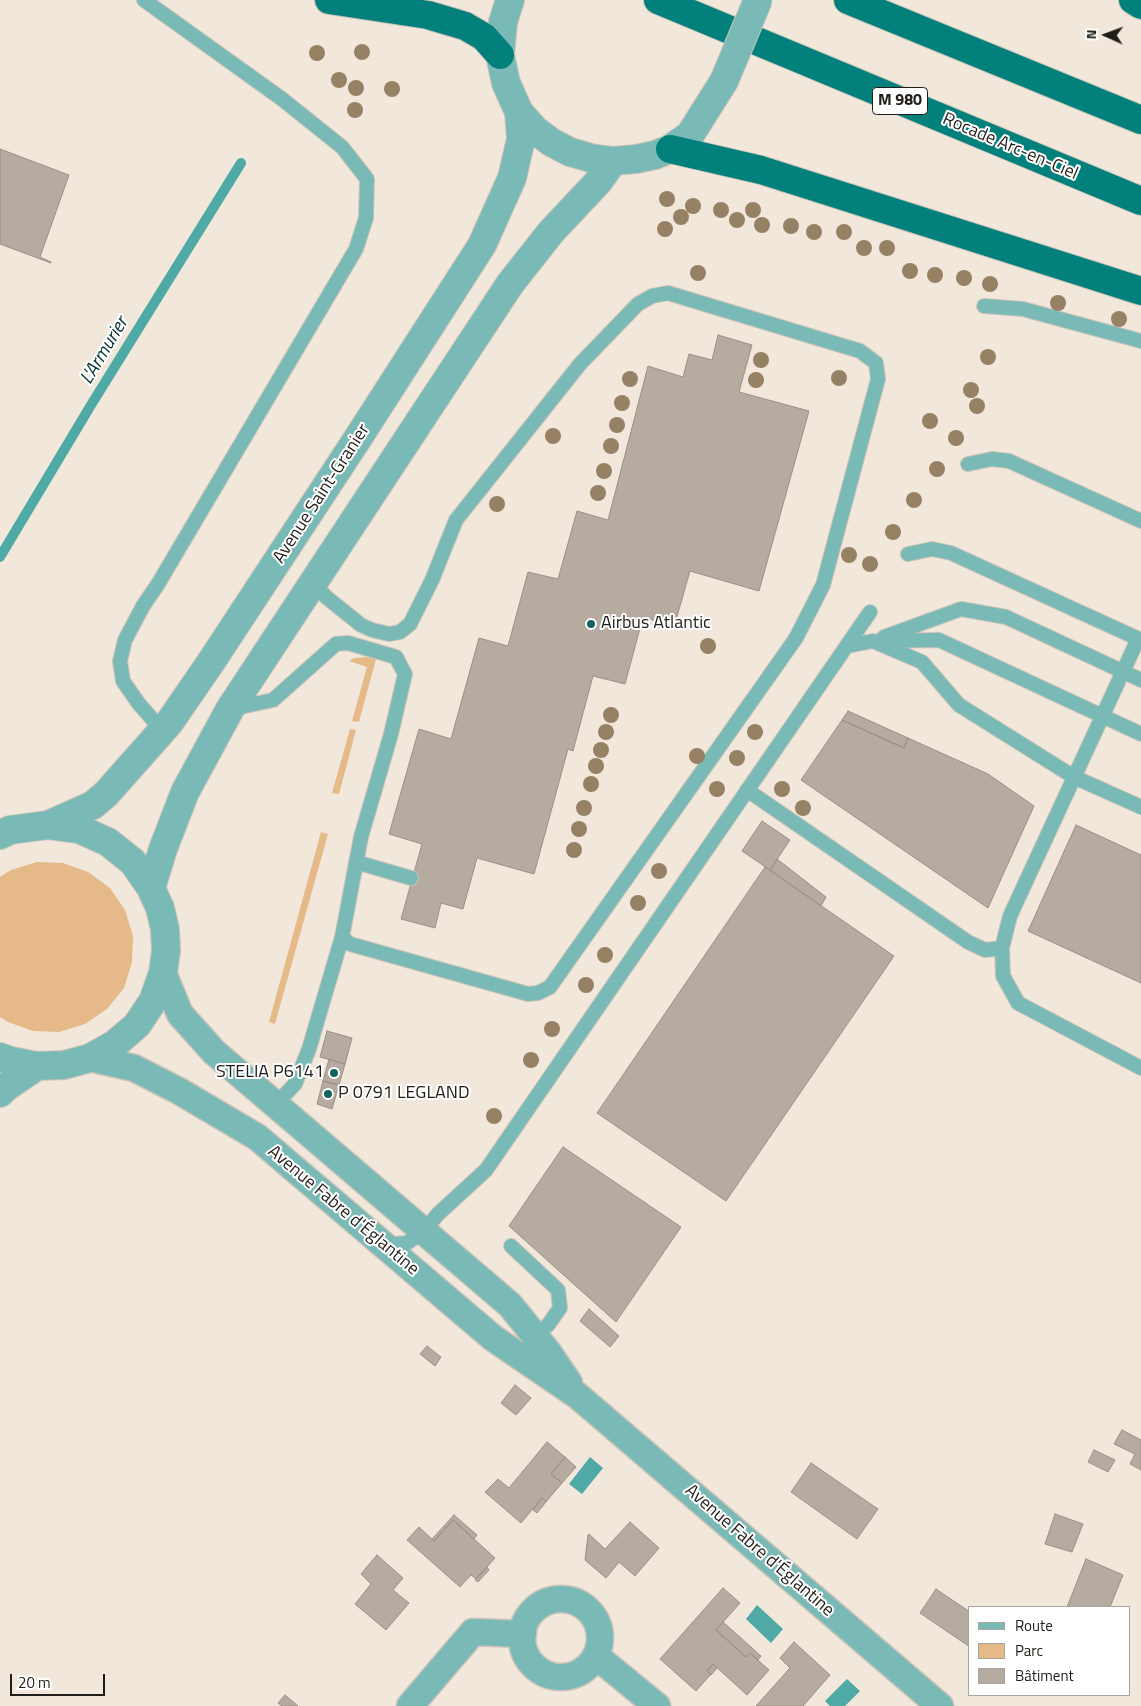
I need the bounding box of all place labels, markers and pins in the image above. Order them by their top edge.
place label: Airbus Atlantic [601,613,711,635]
marker: Airbus Atlantic [585,618,597,630]
place label: STELIA P6141 [216,1062,324,1084]
marker: STELIA P6141 [328,1067,340,1079]
place label: P 0791 LEGLAND [338,1083,470,1105]
marker: P 0791 LEGLAND [322,1088,334,1100]

